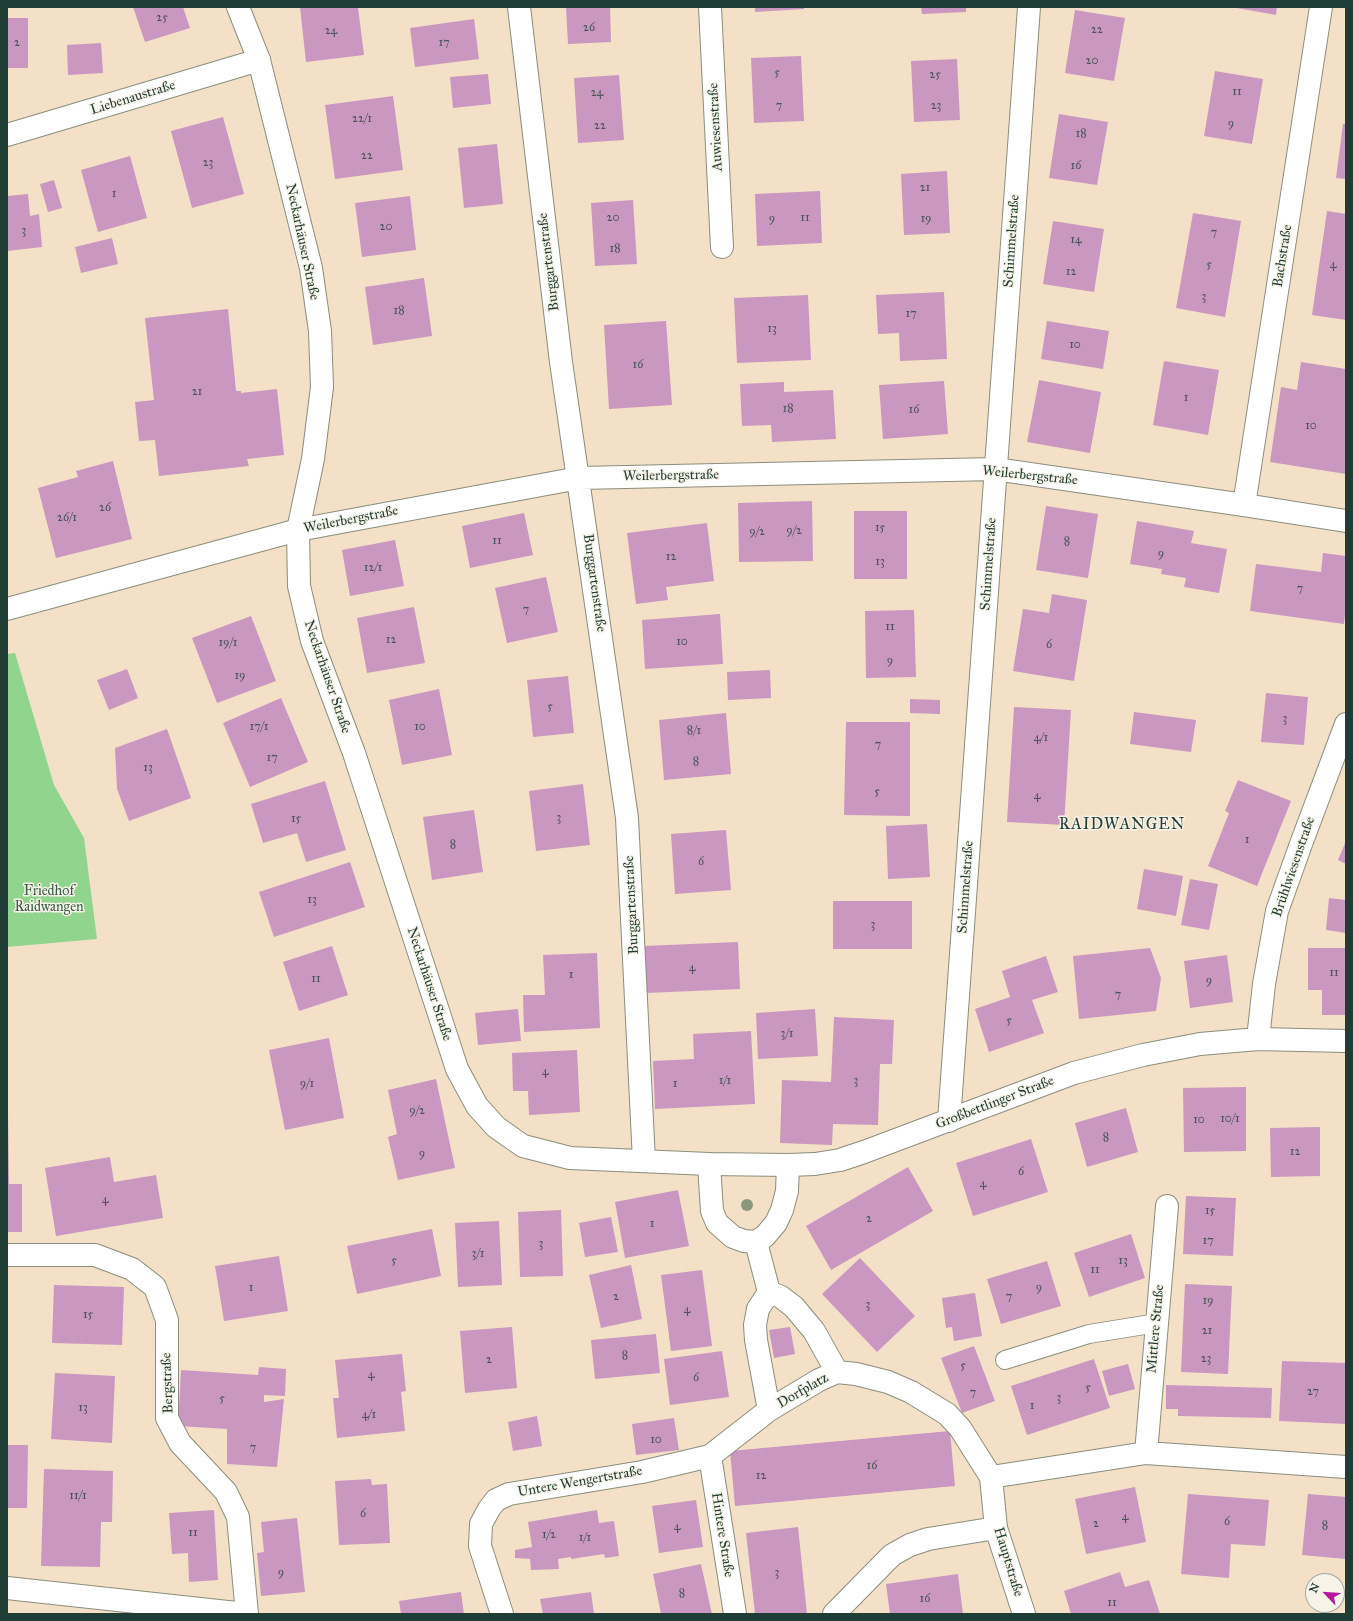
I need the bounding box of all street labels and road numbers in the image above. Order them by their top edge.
street label: Liebenaustraße [89,77,177,119]
street label: Auwiesenstraße [705,82,727,172]
street label: Neckarhäuser Straße [281,182,323,302]
street label: Schimmelstraße [1000,194,1024,288]
street label: Burggartenstraße [535,212,563,312]
street label: Bachstraße [1270,223,1296,289]
street label: Weilerbergstraße [981,463,1079,489]
street label: Weilerbergstraße [623,467,719,485]
street label: Weilerbergstraße [302,503,400,537]
street label: Schimmelstraße [977,517,1001,611]
street label: Burggartenstraße [579,533,609,633]
street label: Neckarhäuser Straße [300,618,354,736]
street label: Brühlwiesenstraße [1269,815,1319,919]
street label: Schimmelstraße [954,840,978,934]
street label: Burggartenstraße [621,855,643,955]
street label: Neckarhäuser Straße [403,925,455,1043]
street label: Großbettlinger Straße [933,1073,1057,1133]
street label: Mittlere Straße [1144,1284,1168,1374]
street label: Bergstraße [159,1352,177,1414]
street label: Dorfplatz [774,1370,832,1412]
street label: Untere Wengertstraße [516,1463,644,1501]
street label: Hintere Straße [707,1491,737,1579]
street label: Hauptstraße [989,1525,1027,1599]

